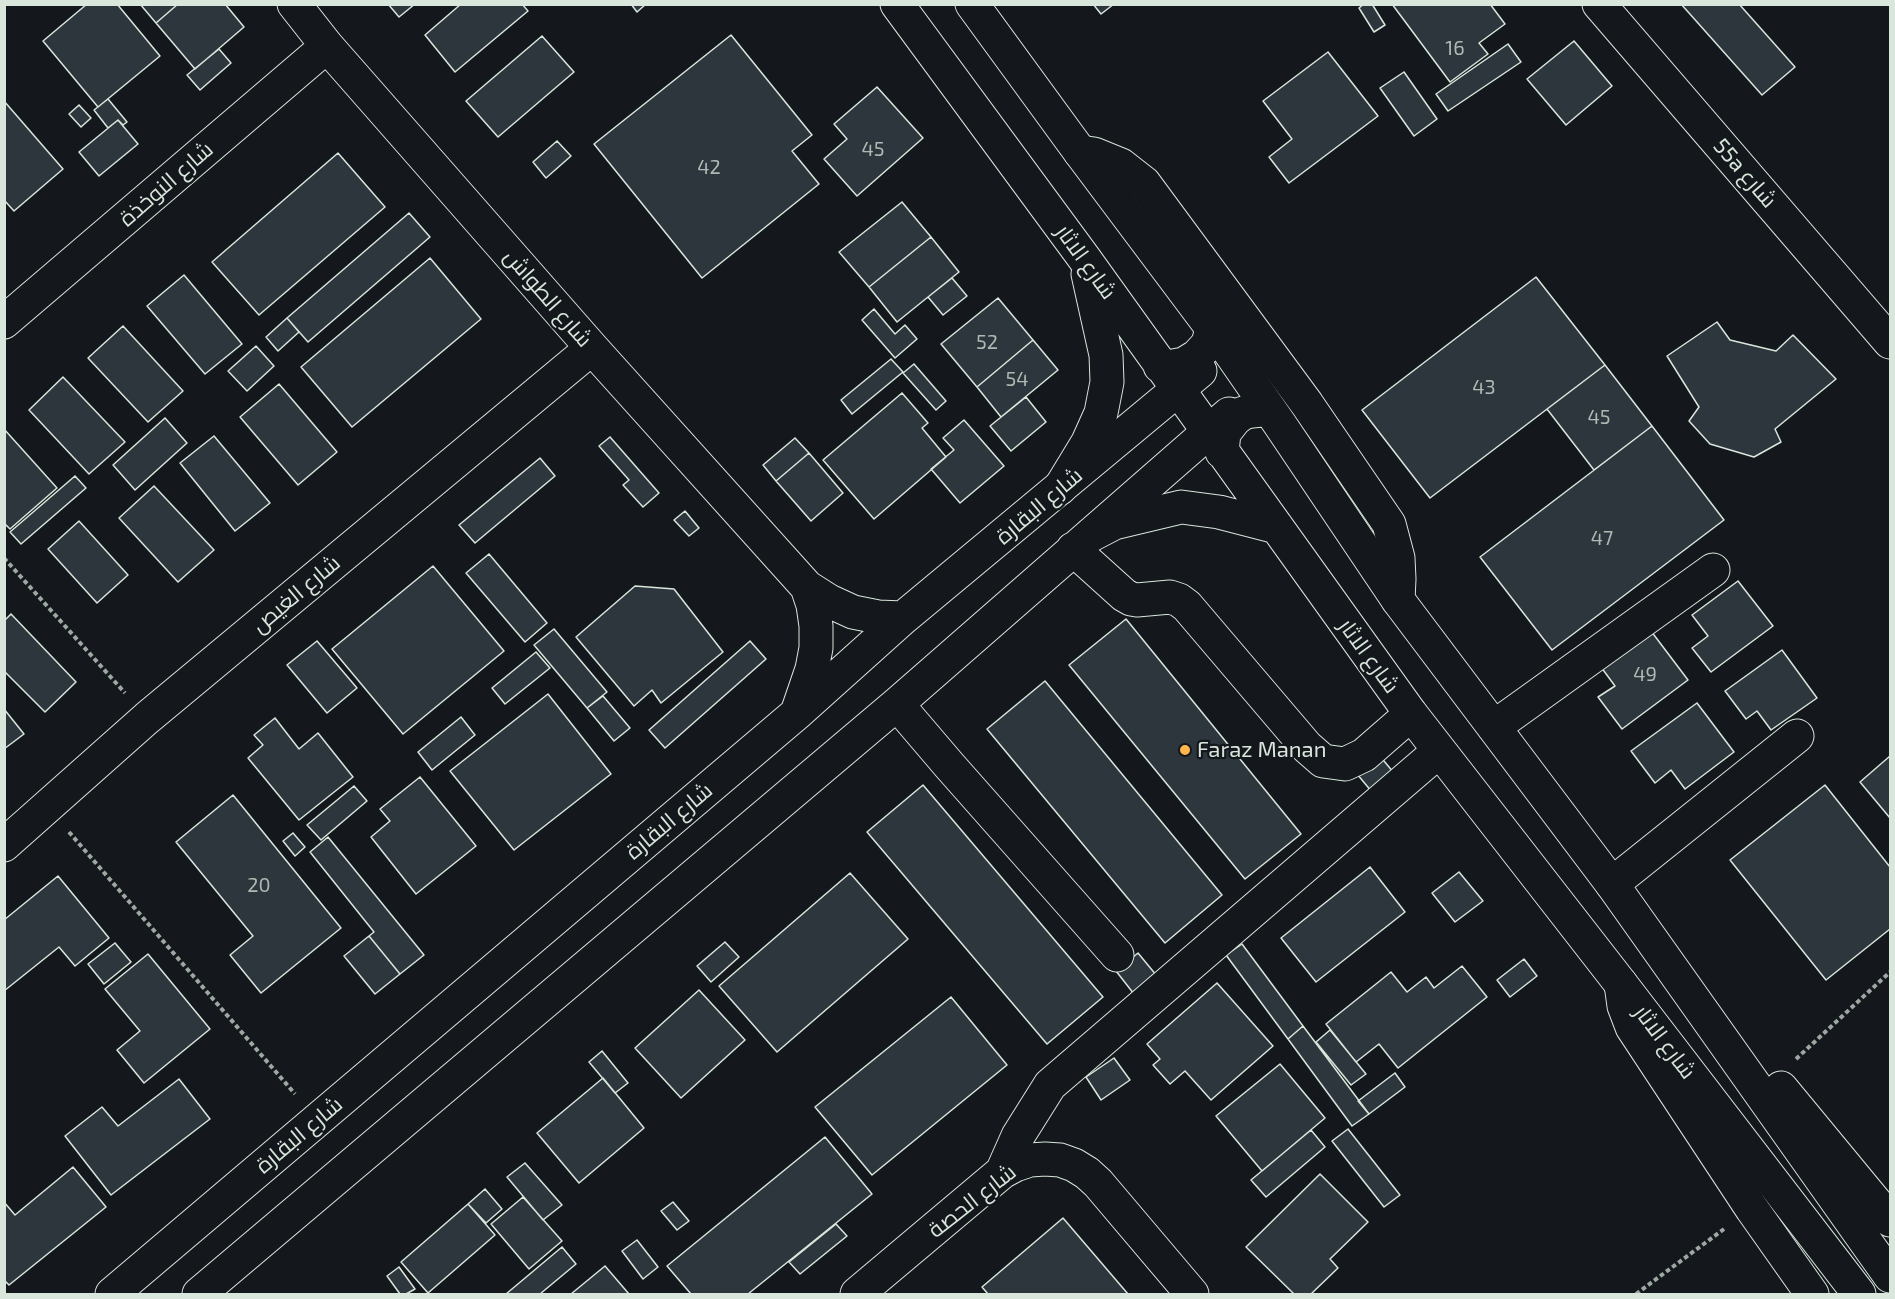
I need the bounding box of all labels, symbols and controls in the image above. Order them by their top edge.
house number: 16 [1445,36,1465,60]
street label: 55a شارع [1708,133,1782,213]
street label: شارع النوخذة [114,136,218,232]
house number: 45 [861,137,885,161]
house number: 42 [697,155,721,179]
street label: شارع الاثار [1050,220,1122,304]
street label: شارع الطواش [498,244,598,352]
house number: 52 [976,330,998,354]
house number: 54 [1005,367,1029,391]
house number: 43 [1472,375,1496,399]
house number: 45 [1587,405,1611,429]
street label: شارع البقارة [990,462,1088,550]
house number: 47 [1591,526,1613,550]
street label: شارع الغيص [247,550,345,638]
street label: شارع الاثار [1333,614,1405,698]
house number: 49 [1633,662,1657,686]
place label: Faraz Manan [1197,737,1326,763]
marker: Faraz Manan [1178,743,1192,757]
street label: شارع البقارة [620,777,718,865]
house number: 20 [247,873,271,897]
street label: شارع الاثار [1629,1000,1701,1084]
street label: شارع البقارة [250,1091,348,1179]
street label: شارع الحصة [923,1159,1021,1243]

